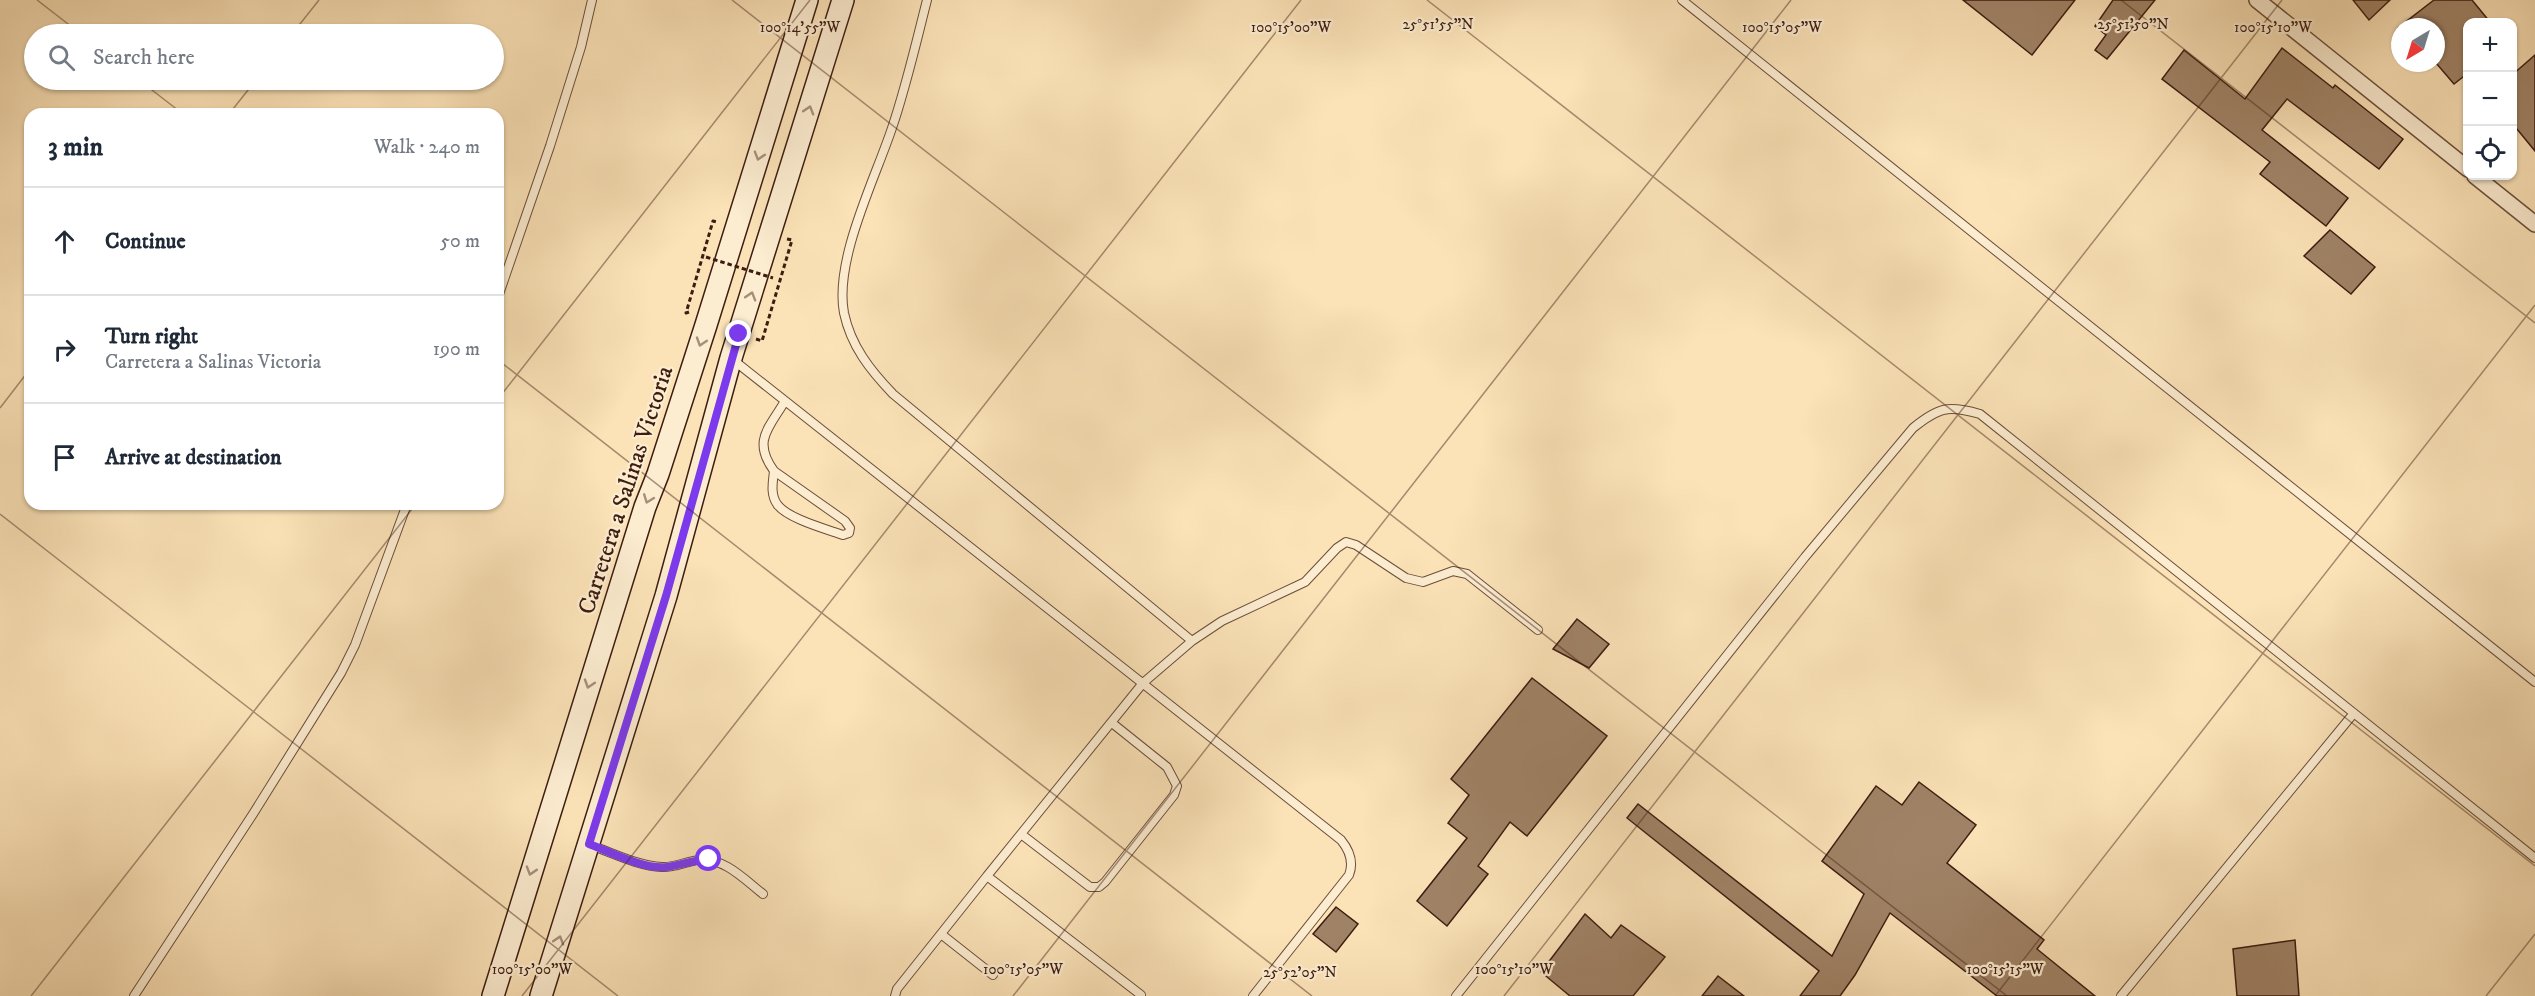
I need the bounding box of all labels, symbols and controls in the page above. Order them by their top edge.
text: 25°51'55"N [1402,15,1474,34]
text: 25°51'50"N [2097,15,2169,34]
text: 100°14'55"W [760,18,841,37]
text: 100°15'00"W [1251,18,1331,37]
text: 100°15'05"W [1742,18,1822,37]
text: 100°15'10"W [2234,18,2312,37]
north arrow [2391,18,2445,72]
map controls [2463,18,2517,180]
button: + [2463,18,2517,72]
search box [24,24,504,90]
icon: search [45,41,78,74]
text: Search here [93,44,195,71]
button: − [2463,72,2517,126]
one-way arrow [802,105,814,116]
button: locate [2463,126,2517,180]
text: 3 min [48,131,103,164]
text: Walk · 240 m [374,135,480,160]
one-way arrow [753,150,766,161]
icon: ahead [48,225,81,258]
text: Continue [105,228,186,255]
text: 50 m [440,229,480,254]
one-way arrow [743,291,756,302]
route end [725,320,751,346]
text: Turn right [105,323,198,350]
icon: right [48,333,81,366]
one-way arrow [695,336,708,347]
text: 190 m [433,337,480,362]
text: Carretera a Salinas Victoria [105,350,321,375]
street label: Carretera a Salinas Victoria [572,362,681,618]
icon: arrive [48,441,81,474]
text: Arrive at destination [105,444,282,471]
one-way arrow [643,493,655,504]
one-way arrow [584,679,596,689]
route start [695,845,721,871]
one-way arrow [526,865,538,876]
one-way arrow [552,935,564,946]
text: 100°15'00"W [492,960,572,979]
text: 100°15'05"W [983,960,1063,979]
text: 100°15'10"W [1475,960,1553,979]
text: 100°15'15"W [1966,960,2044,979]
text: 25°52'05"N [1263,963,1337,982]

